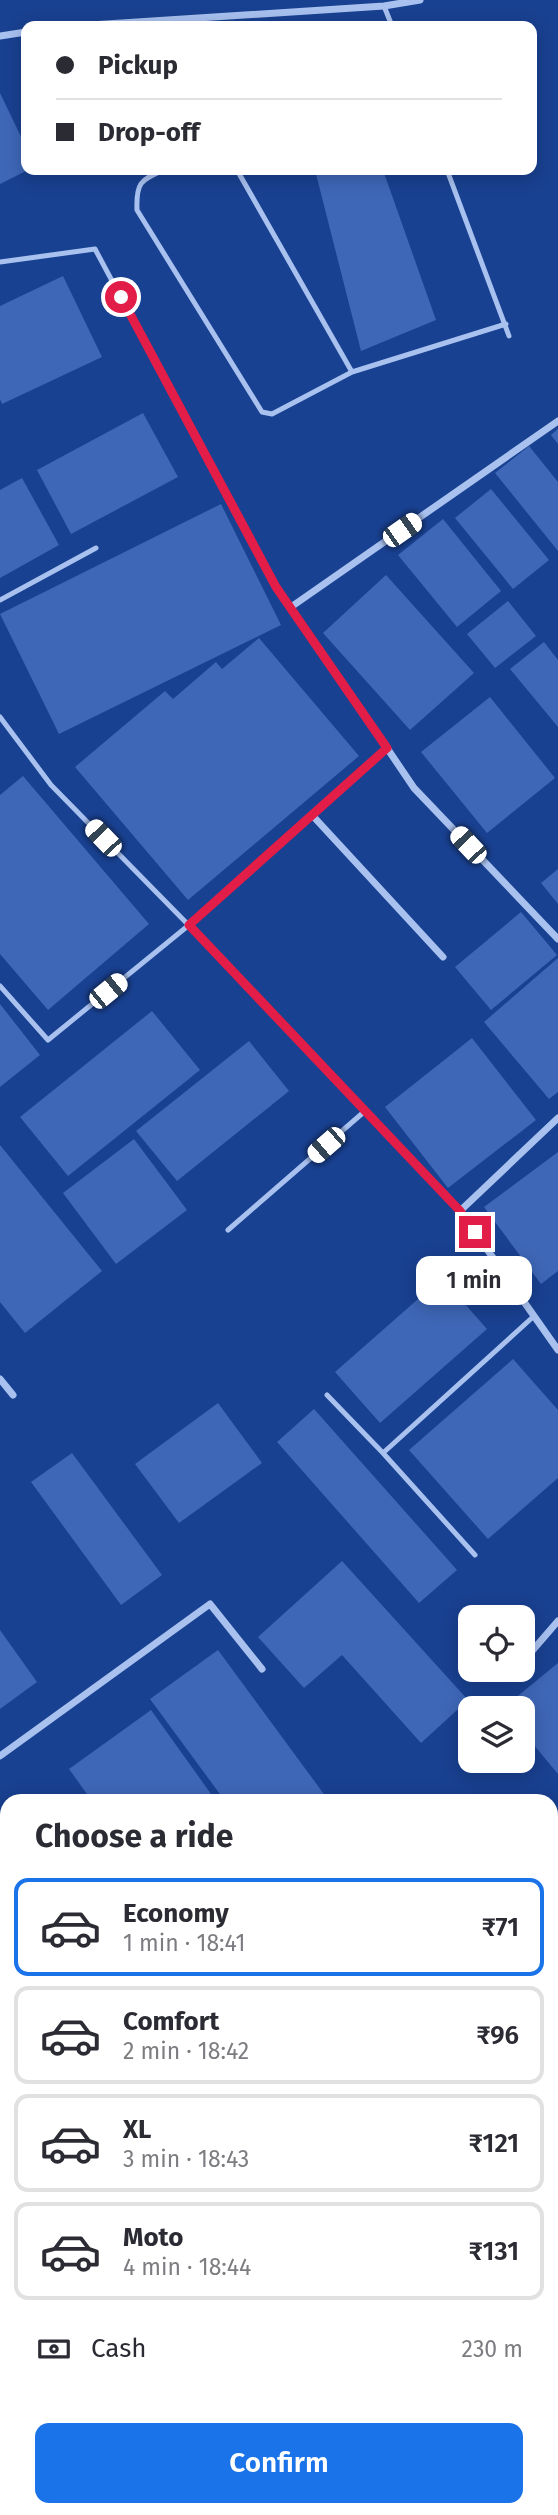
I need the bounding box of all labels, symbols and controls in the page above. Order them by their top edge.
text: Pickup [98,50,178,81]
text: Drop-off [98,117,200,148]
route start [105,281,137,313]
car [379,509,426,551]
car [81,816,126,860]
car [446,822,491,868]
car [86,970,131,1012]
car [304,1123,349,1167]
route end [459,1216,491,1248]
callout: 1 min [417,1256,533,1306]
text: 1 min [446,1266,502,1294]
map controls [458,1605,535,1773]
button: locate [458,1605,535,1682]
button: layers [458,1696,535,1773]
text: Choose a ride [35,1817,233,1855]
icon: car [39,1896,102,1959]
text: Economy [123,1898,229,1929]
text: ₹71 [481,1912,519,1943]
text: 1 min · 18:41 [123,1929,245,1957]
icon: car [39,2004,102,2067]
text: Comfort [123,2006,219,2037]
text: ₹96 [476,2020,519,2051]
text: 2 min · 18:42 [123,2037,249,2065]
icon: car [39,2112,102,2175]
text: XL [123,2114,151,2145]
text: ₹121 [469,2128,519,2159]
text: 3 min · 18:43 [123,2145,249,2173]
icon: car [39,2220,102,2283]
text: Moto [123,2222,183,2253]
text: ₹131 [468,2236,519,2267]
text: 4 min · 18:44 [123,2253,251,2281]
icon: cash [35,2330,73,2368]
text: Cash [91,2333,147,2364]
text: 230 m [462,2335,523,2363]
button: Confirm [35,2423,523,2503]

